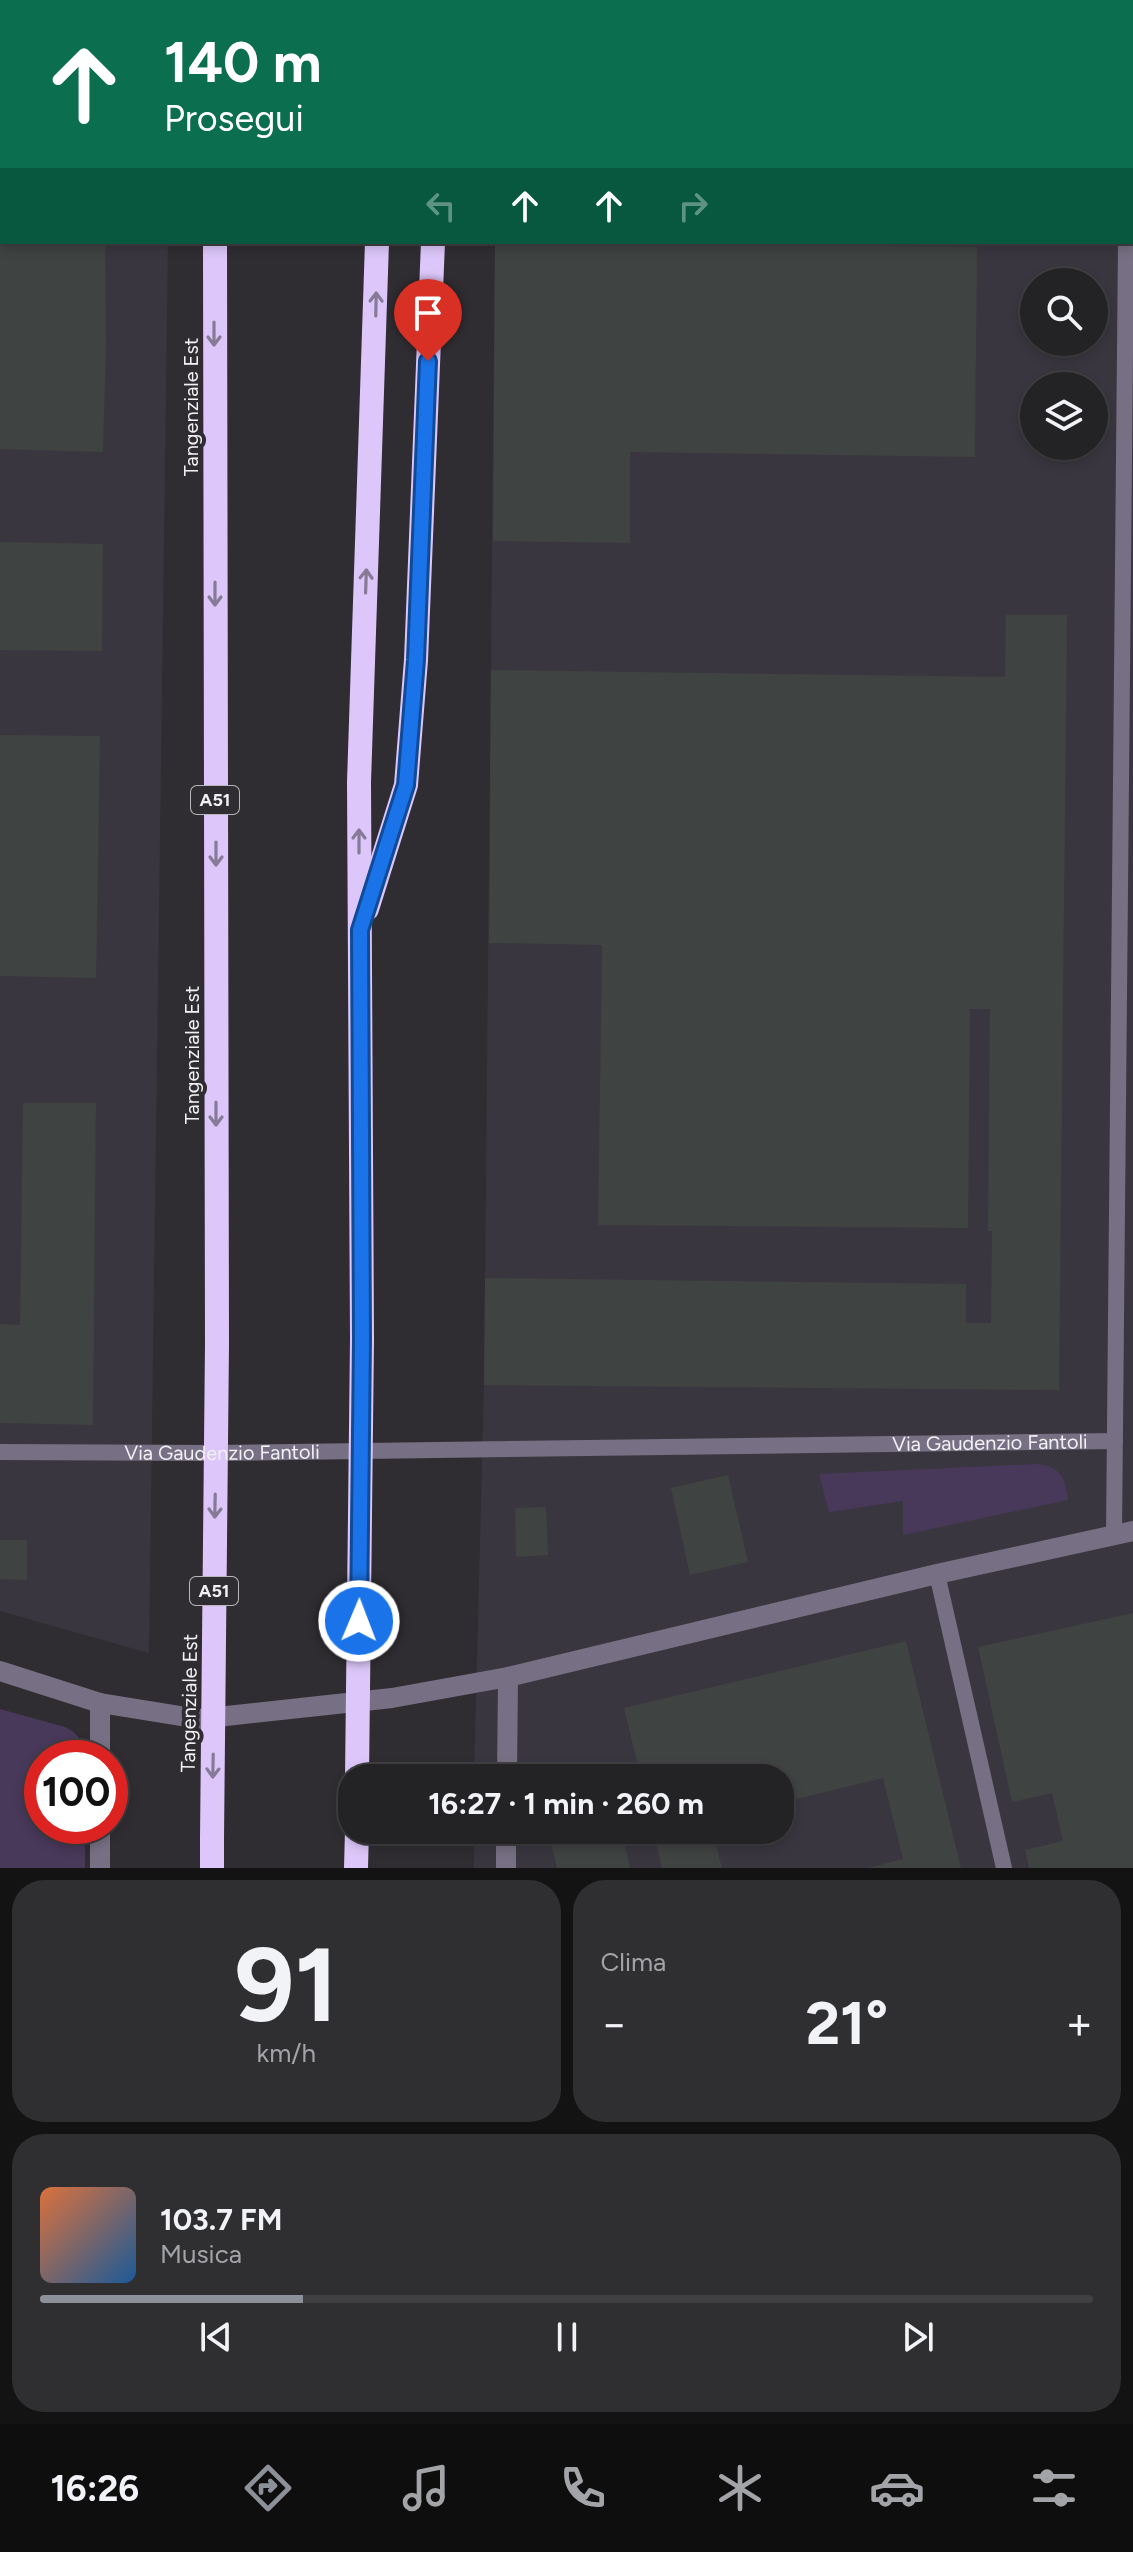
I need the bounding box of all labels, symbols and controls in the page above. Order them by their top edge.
text: 140 m [164,29,322,96]
icon: ahead [32,32,136,136]
text: Prosegui [164,97,304,140]
icon: left [419,184,463,228]
icon: ahead [503,184,547,228]
icon: ahead [587,184,631,228]
icon: right [671,184,715,228]
map controls [1020,268,1108,460]
button: search [1020,268,1108,356]
pin [394,279,462,361]
one-way arrow [368,291,384,318]
icon: arrive [406,291,450,335]
one-way arrow [206,320,222,347]
street label: Tangenziale Est [179,338,203,476]
button: layers [1020,372,1108,460]
one-way arrow [359,568,374,595]
one-way arrow [207,580,223,607]
road number: A51 [191,786,239,814]
one-way arrow [351,828,367,855]
one-way arrow [208,840,224,867]
street label: Tangenziale Est [180,986,204,1124]
one-way arrow [208,1100,224,1127]
street label: Via Gaudenzio Fantoli [892,1429,1088,1456]
street label: Via Gaudenzio Fantoli [124,1440,320,1465]
one-way arrow [207,1492,223,1519]
road number: A51 [190,1577,238,1605]
position arrow [317,1579,401,1663]
street label: Tangenziale Est [176,1633,202,1773]
speed limit sign: 100 [24,1740,128,1844]
one-way arrow [205,1752,221,1779]
text: 16:27 · 1 min · 260 m [428,1785,704,1822]
text: 91 [234,1922,338,2047]
text: Clima [601,1946,666,1978]
text: 21° [805,1987,888,2059]
text: − [601,1997,628,2050]
text: + [1066,1997,1093,2050]
text: km/h [257,2037,316,2069]
text: 103.7 FM [160,2201,282,2238]
text: Musica [160,2238,242,2270]
icon: previous [194,2315,238,2359]
icon: pause [545,2315,589,2359]
icon: next [896,2315,940,2359]
icon: directions [240,2460,296,2516]
icon: music [398,2460,454,2516]
icon: phone [555,2460,611,2516]
icon: climate [712,2460,768,2516]
icon: car [869,2460,925,2516]
icon: filters [1026,2460,1082,2516]
text: 16:26 [51,2467,139,2510]

